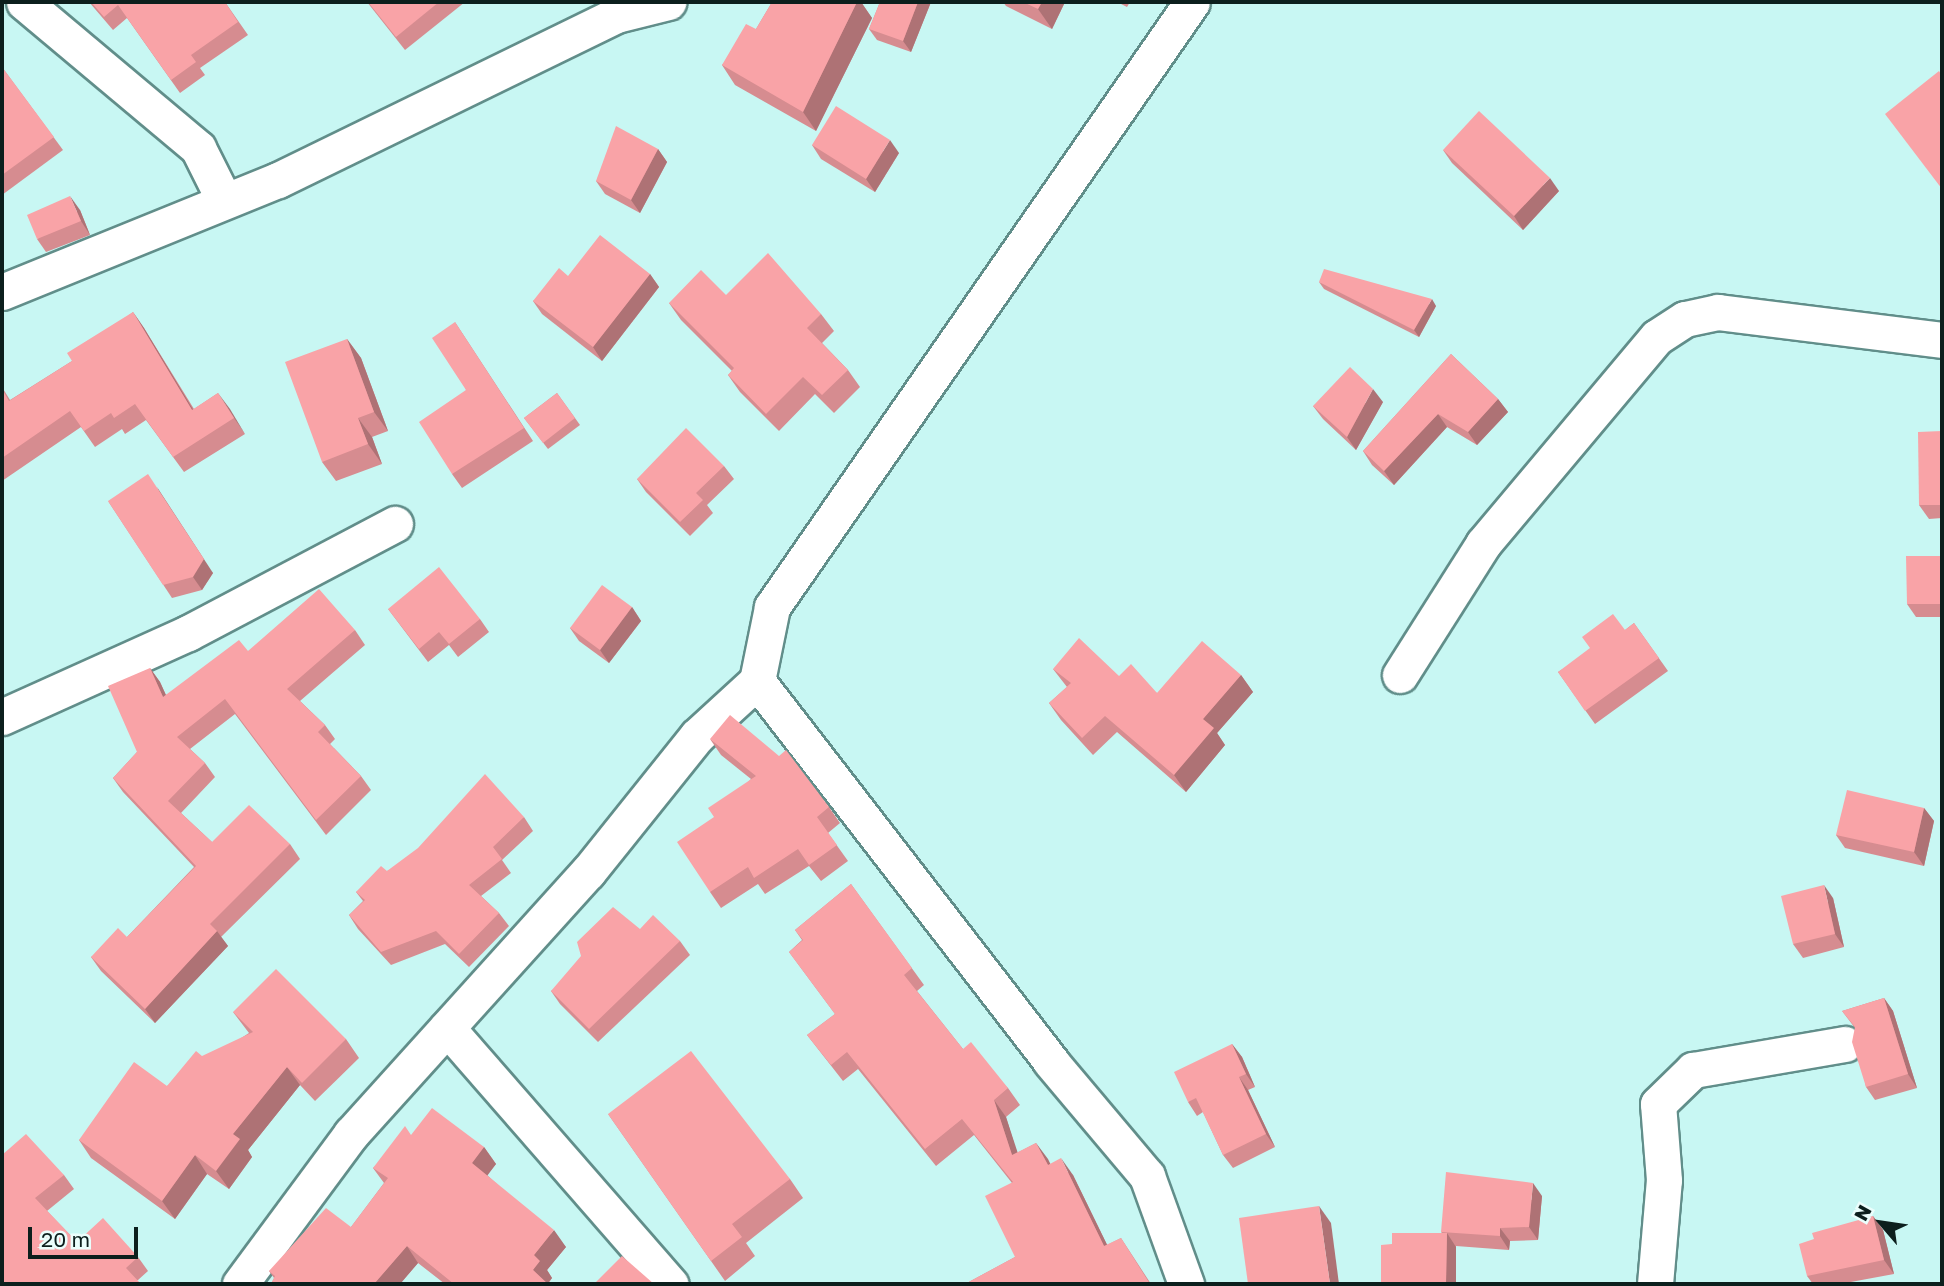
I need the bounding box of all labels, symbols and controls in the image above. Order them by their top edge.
north arrow [1846,1188,1916,1258]
text: N [1849,1201,1876,1224]
scale bar [32,1212,142,1256]
text: 20 m [41,1226,90,1252]

